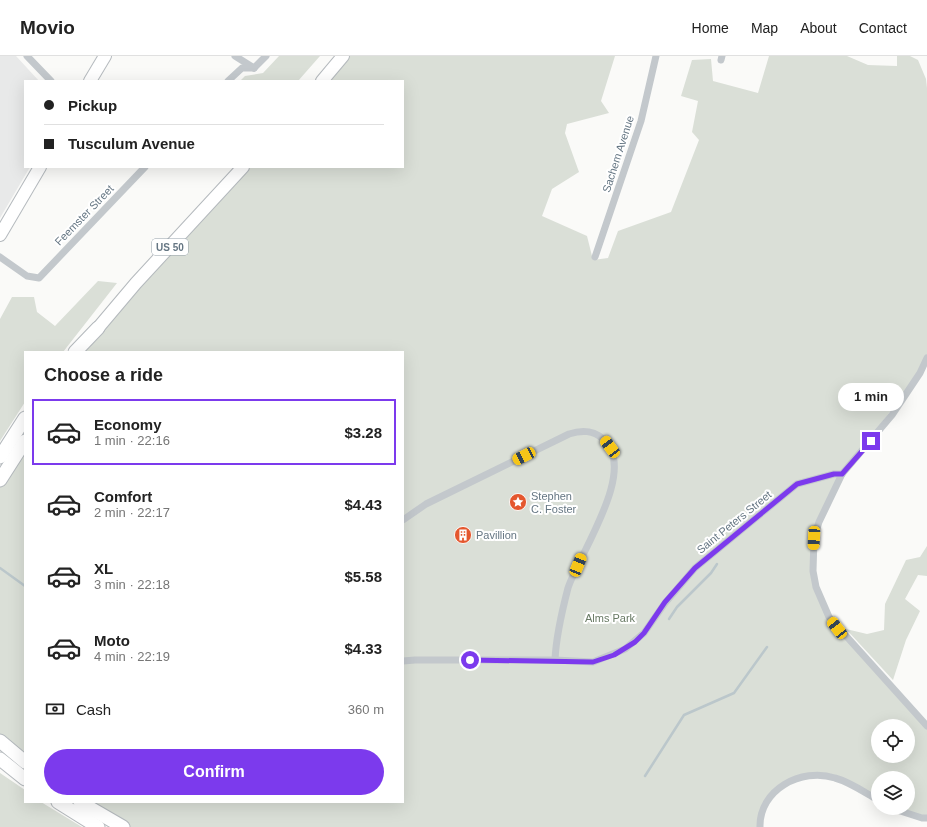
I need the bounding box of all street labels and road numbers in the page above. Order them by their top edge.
street label: Sachem Avenue [600,114,636,194]
street label: Feemster Street [52,182,116,248]
road number: US 50 [152,239,188,255]
street label: Saint Peters Street [694,488,774,556]

